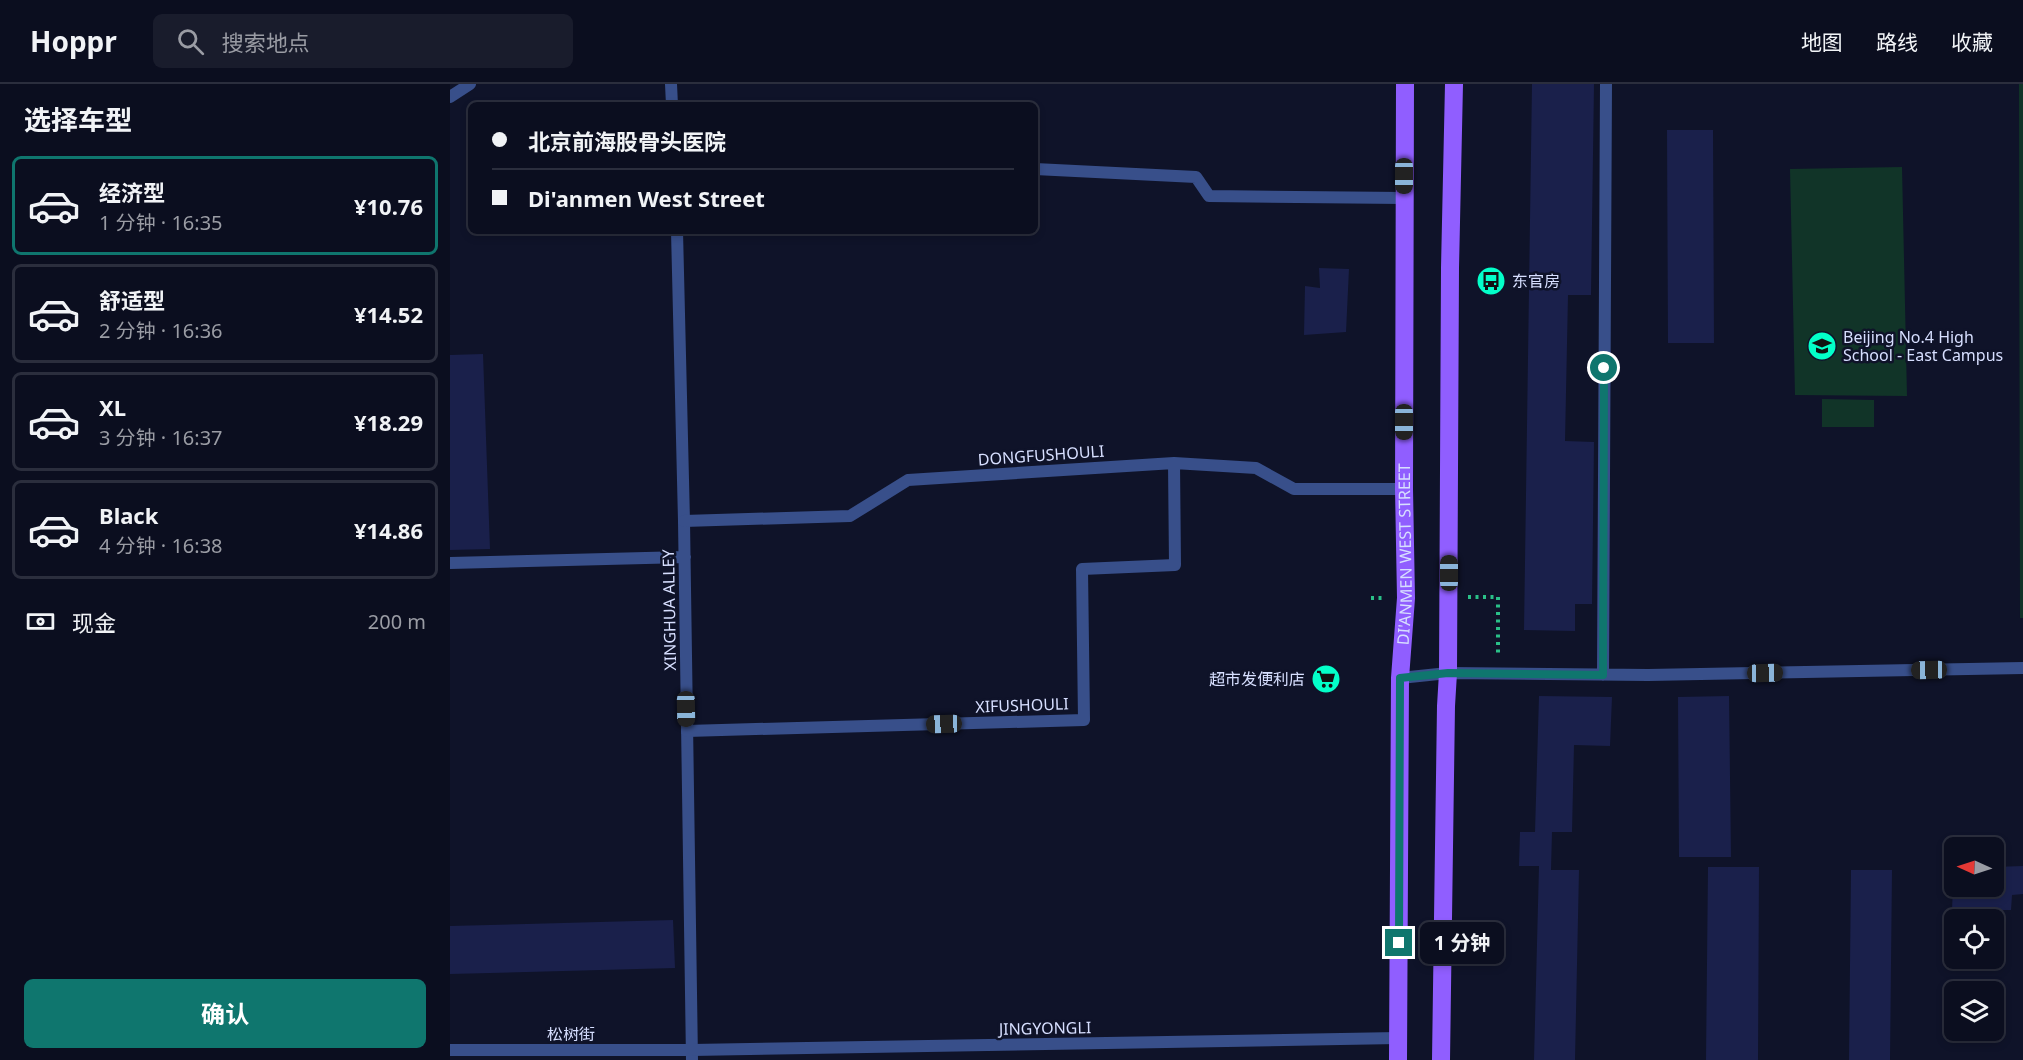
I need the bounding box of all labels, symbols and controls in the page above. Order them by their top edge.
search box [153,14,573,68]
text: Hoppr [30,22,117,60]
icon: search [174,25,207,58]
text: 搜索地点 [222,27,310,57]
text: 地图 [1801,28,1843,56]
text: 路线 [1876,28,1918,56]
text: 收藏 [1951,28,1993,56]
text: 选择车型 [24,101,132,138]
text: 北京前海股骨头医院 [528,126,726,156]
car [1395,158,1413,194]
text: 经济型 [99,177,165,207]
icon: car [27,179,81,233]
text: Di'anmen West Street [528,183,765,213]
text: ¥10.76 [354,191,423,221]
text: 1 分钟 · 16:35 [99,209,223,236]
bus stop icon: 东官房 [1475,265,1507,297]
place label: 东官房 [1512,270,1560,292]
text: 舒适型 [99,285,165,315]
icon: car [27,287,81,341]
text: ¥14.52 [354,299,423,329]
text: 2 分钟 · 16:36 [99,317,223,344]
place label: Beijing No.4 High School - East Campus [1843,326,2003,366]
school or university icon: Beijing No.4 High School - East Campus [1806,330,1838,362]
route start [1590,354,1617,381]
text: XL [99,392,126,422]
icon: car [27,395,81,449]
car [1395,404,1413,440]
text: ¥18.29 [354,407,423,437]
text: 3 分钟 · 16:37 [99,424,223,451]
street label: DONGFUSHOULI [977,440,1105,470]
street label: DI'ANMEN WEST STREET [1392,463,1417,646]
text: Black [99,500,158,530]
icon: car [27,503,81,557]
text: ¥14.86 [354,515,423,545]
text: 4 分钟 · 16:38 [99,532,223,559]
street label: XINGHUA ALLEY [657,548,681,671]
car [1440,555,1458,591]
icon: cash [24,605,57,638]
text: 现金 [72,607,116,637]
text: 200 m [368,608,426,635]
car [1911,661,1947,679]
supermarket icon: 超市发便利店 [1310,663,1342,695]
car [1747,664,1783,682]
place label: 超市发便利店 [1209,668,1305,690]
car [677,691,695,727]
street label: XIFUSHOULI [975,692,1069,718]
car [926,714,962,734]
north arrow [1944,837,2004,897]
map controls [1944,837,2004,1041]
button: locate [1944,909,2004,969]
callout: 1 分钟 [1420,922,1504,964]
route end [1385,929,1412,956]
text: 1 分钟 [1434,929,1490,956]
button: 确认 [24,979,426,1048]
button: layers [1944,981,2004,1041]
street label: JINGYONGLI [997,1016,1091,1040]
street label: 松树街 [547,1023,595,1045]

